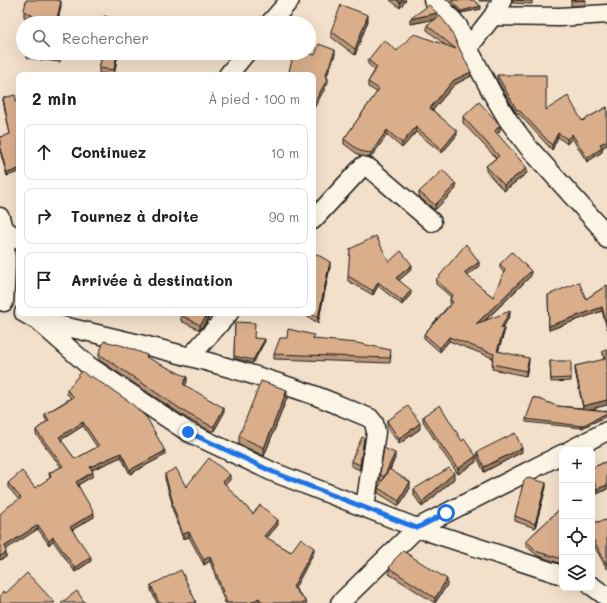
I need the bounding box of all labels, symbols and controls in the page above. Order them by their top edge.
search box [16,16,316,60]
icon: search [30,27,52,49]
text: Rechercher [62,28,149,48]
text: 2 min [32,87,77,109]
text: À pied · 100 m [208,90,300,107]
icon: ahead [33,141,55,163]
text: Continuez [71,142,146,162]
text: 10 m [271,144,299,161]
icon: right [33,205,55,227]
text: Tournez à droite [71,206,199,226]
text: 90 m [269,208,299,225]
icon: arrive [33,269,55,291]
text: Arrivée à destination [71,270,233,290]
route end [179,423,197,441]
map controls [559,447,595,591]
button: + [559,447,595,483]
button: − [559,483,595,519]
route start [437,504,455,522]
button: locate [559,519,595,555]
button: layers [559,555,595,591]

